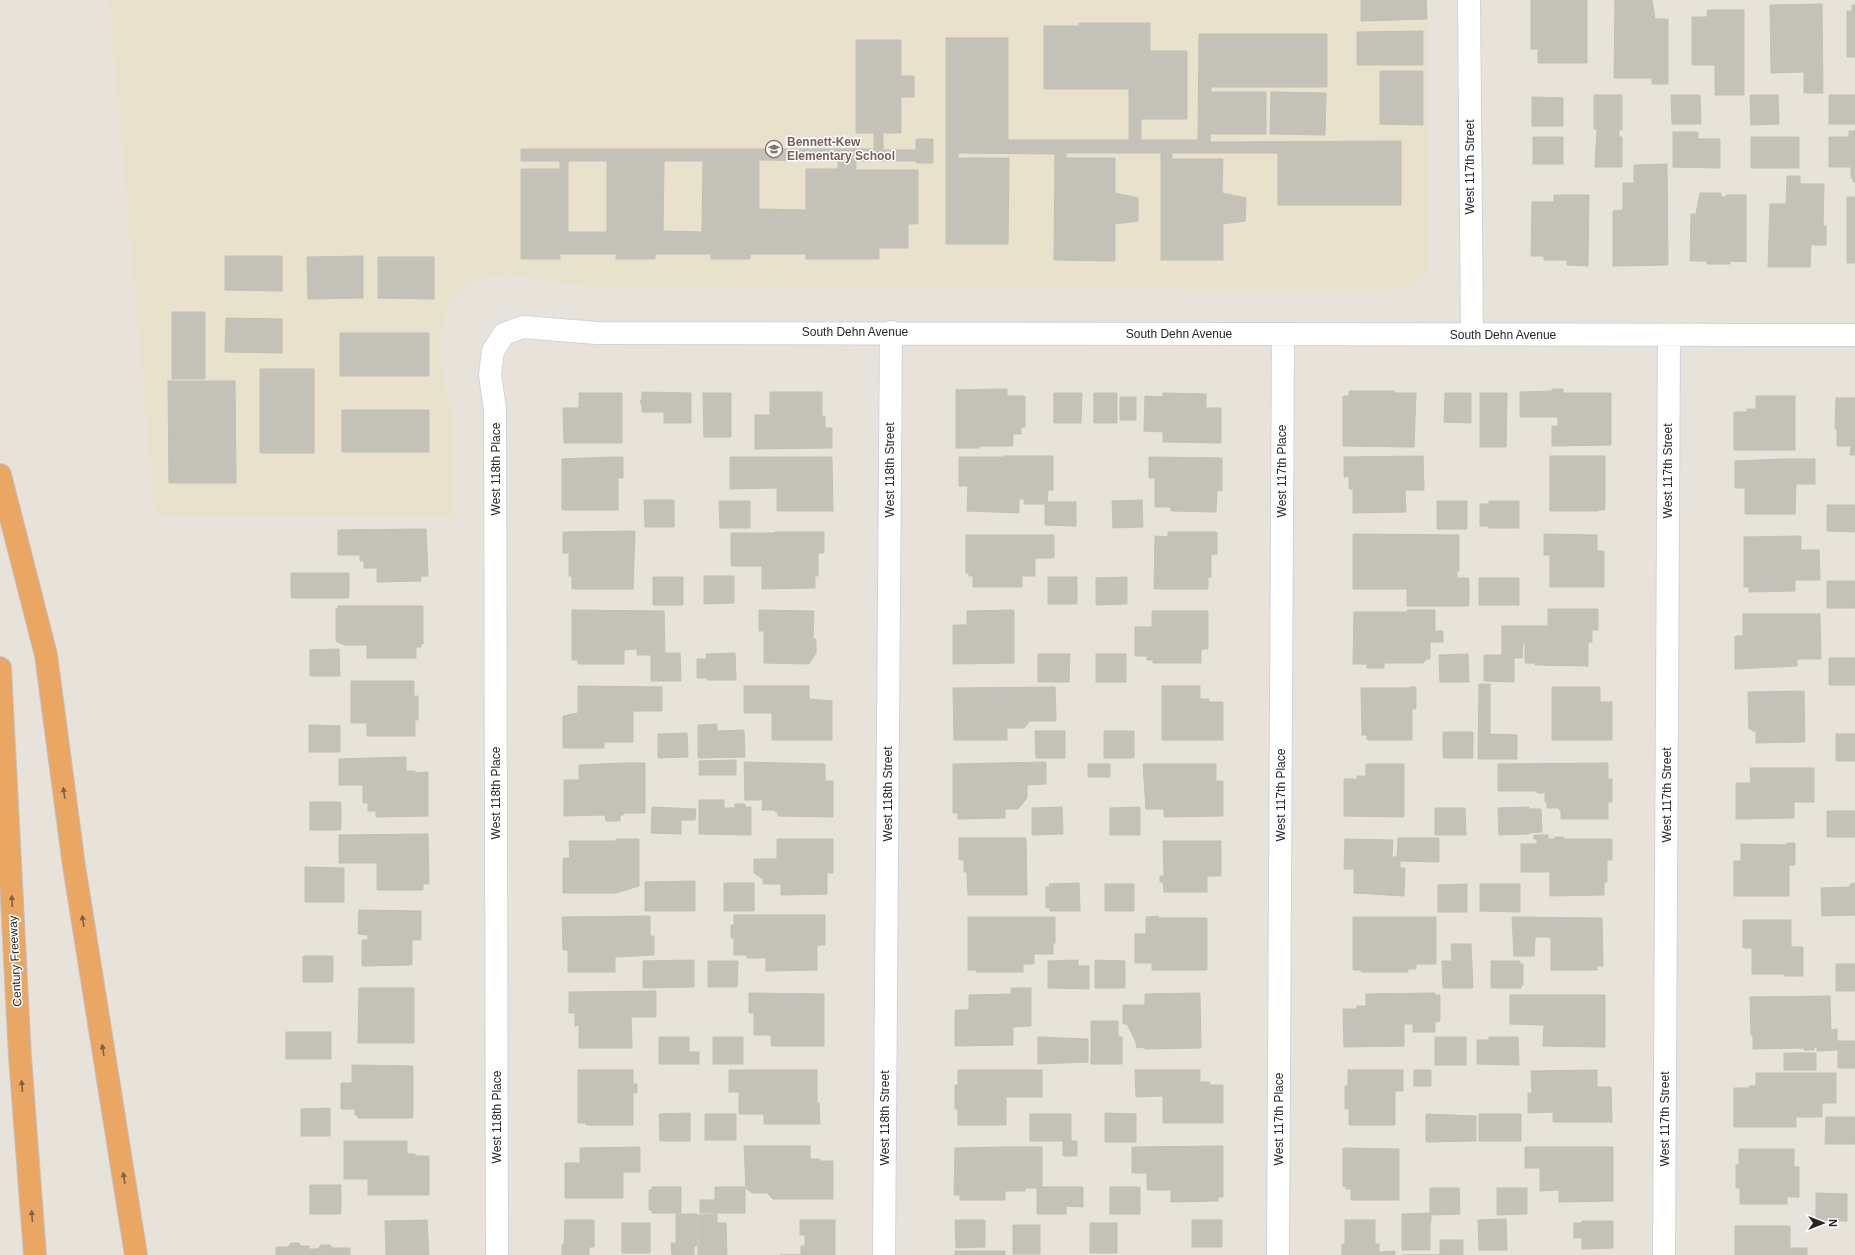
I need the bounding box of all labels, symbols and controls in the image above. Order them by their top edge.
street label: West 117th Street [1463,119,1477,214]
place label: Bennett-Kew Elementary School [787,135,895,163]
school or university icon: Bennett-Kew Elementary School [764,139,784,159]
street label: South Dehn Avenue [802,325,909,339]
street label: South Dehn Avenue [1126,327,1233,341]
street label: South Dehn Avenue [1450,328,1557,342]
street label: West 118th Place [489,422,503,515]
street label: West 118th Street [883,422,897,517]
street label: West 117th Street [1661,423,1675,518]
street label: West 117th Place [1275,424,1289,517]
street label: West 118th Place [489,746,503,839]
street label: West 118th Street [881,746,895,841]
street label: West 117th Street [1660,747,1674,842]
street label: West 117th Place [1274,748,1288,841]
one-way arrow [61,787,67,799]
one-way arrow [9,895,16,907]
street label: Century Freeway [6,915,24,1007]
one-way arrow [80,915,86,927]
one-way arrow [100,1044,106,1056]
street label: West 118th Place [490,1070,504,1163]
street label: West 118th Street [878,1070,892,1165]
street label: West 117th Street [1658,1071,1672,1166]
street label: West 117th Place [1272,1072,1286,1165]
one-way arrow [19,1080,26,1092]
one-way arrow [121,1172,127,1184]
north arrow [1803,1203,1843,1243]
one-way arrow [29,1210,36,1222]
text: N [1827,1219,1839,1227]

